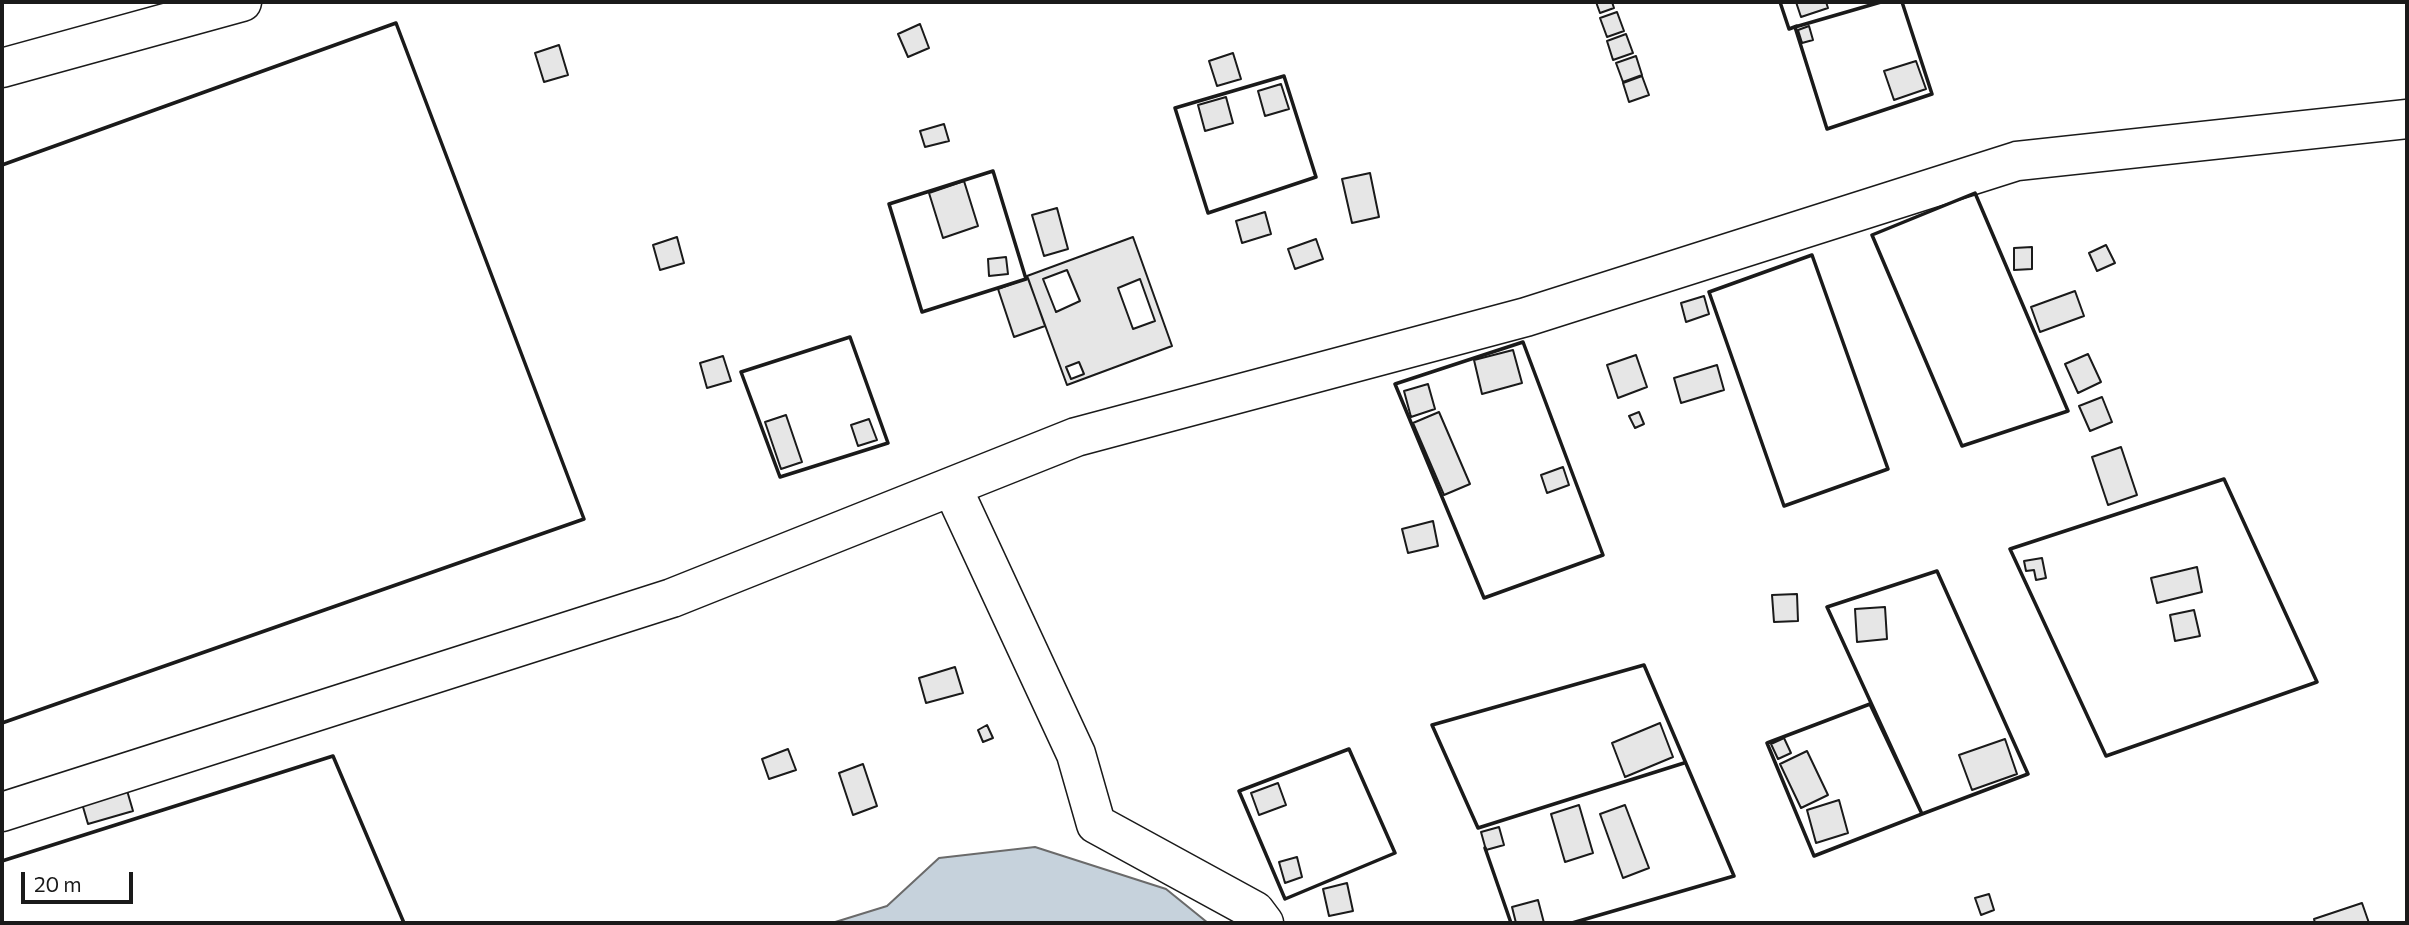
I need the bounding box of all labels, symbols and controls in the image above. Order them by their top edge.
scale bar [24,858,136,902]
text: 20 m [34,871,82,896]

